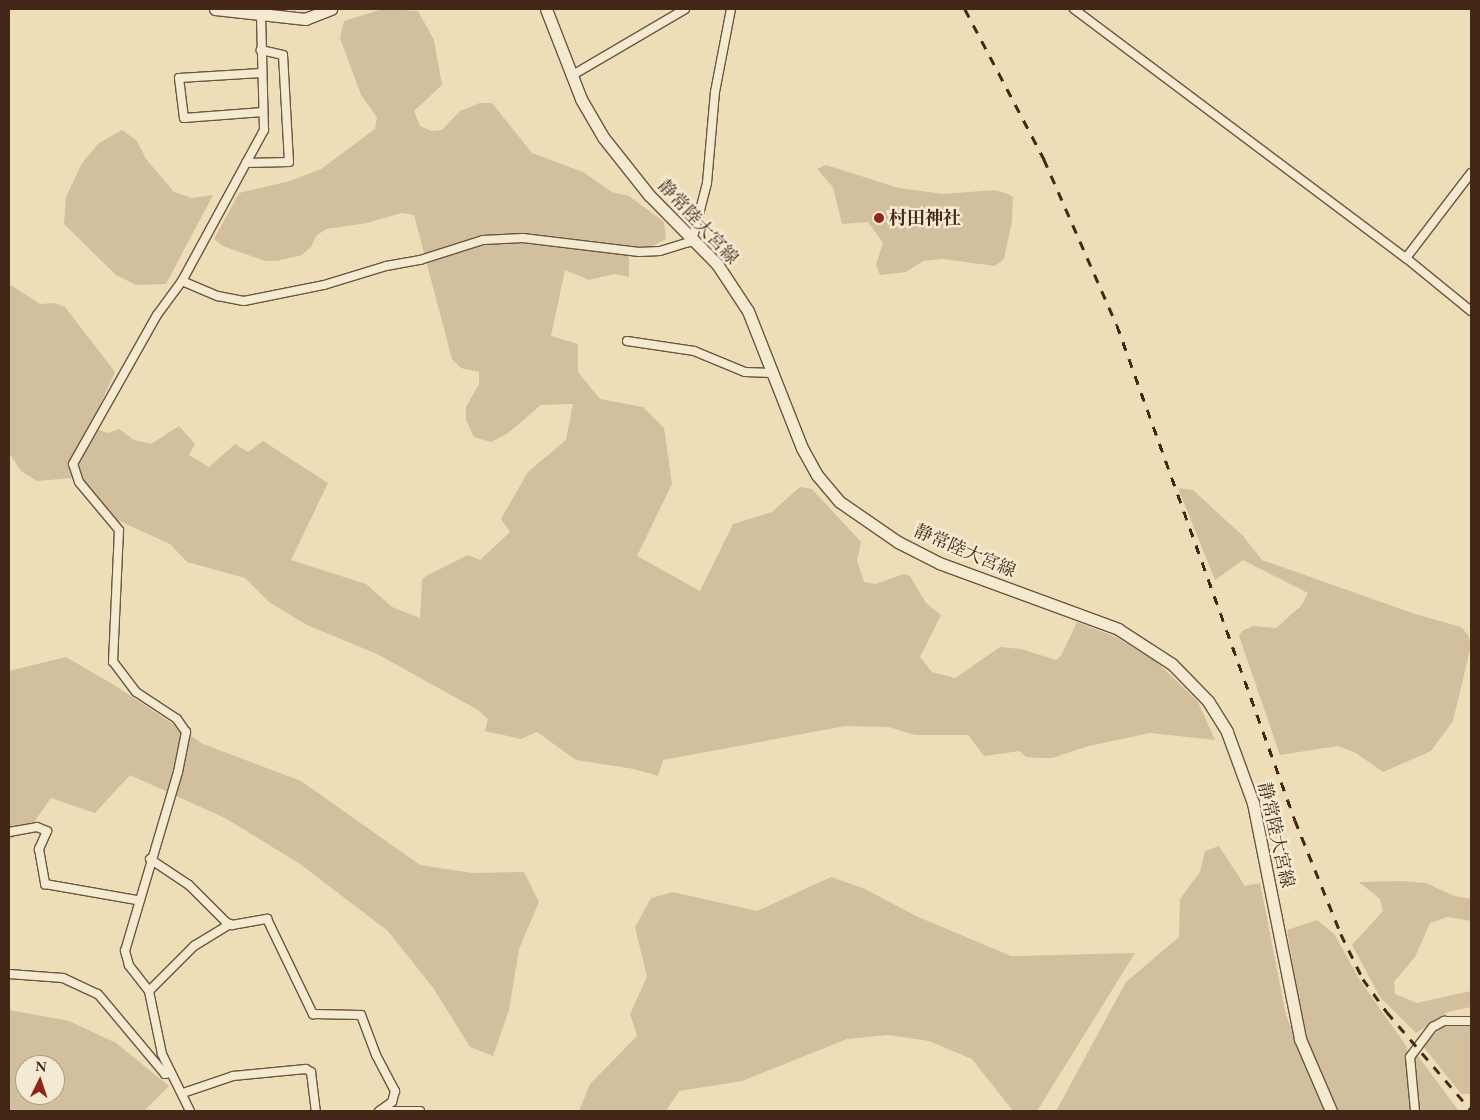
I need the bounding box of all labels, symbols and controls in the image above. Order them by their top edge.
street label: 静常陸大宮線 [653,175,743,269]
place label: 村田神社 [889,207,961,229]
marker: 村田神社 [873,212,885,224]
street label: 静常陸大宮線 [911,520,1019,582]
street label: 静常陸大宮線 [1253,780,1299,890]
north arrow [15,1055,65,1105]
text: N [35,1057,47,1075]

